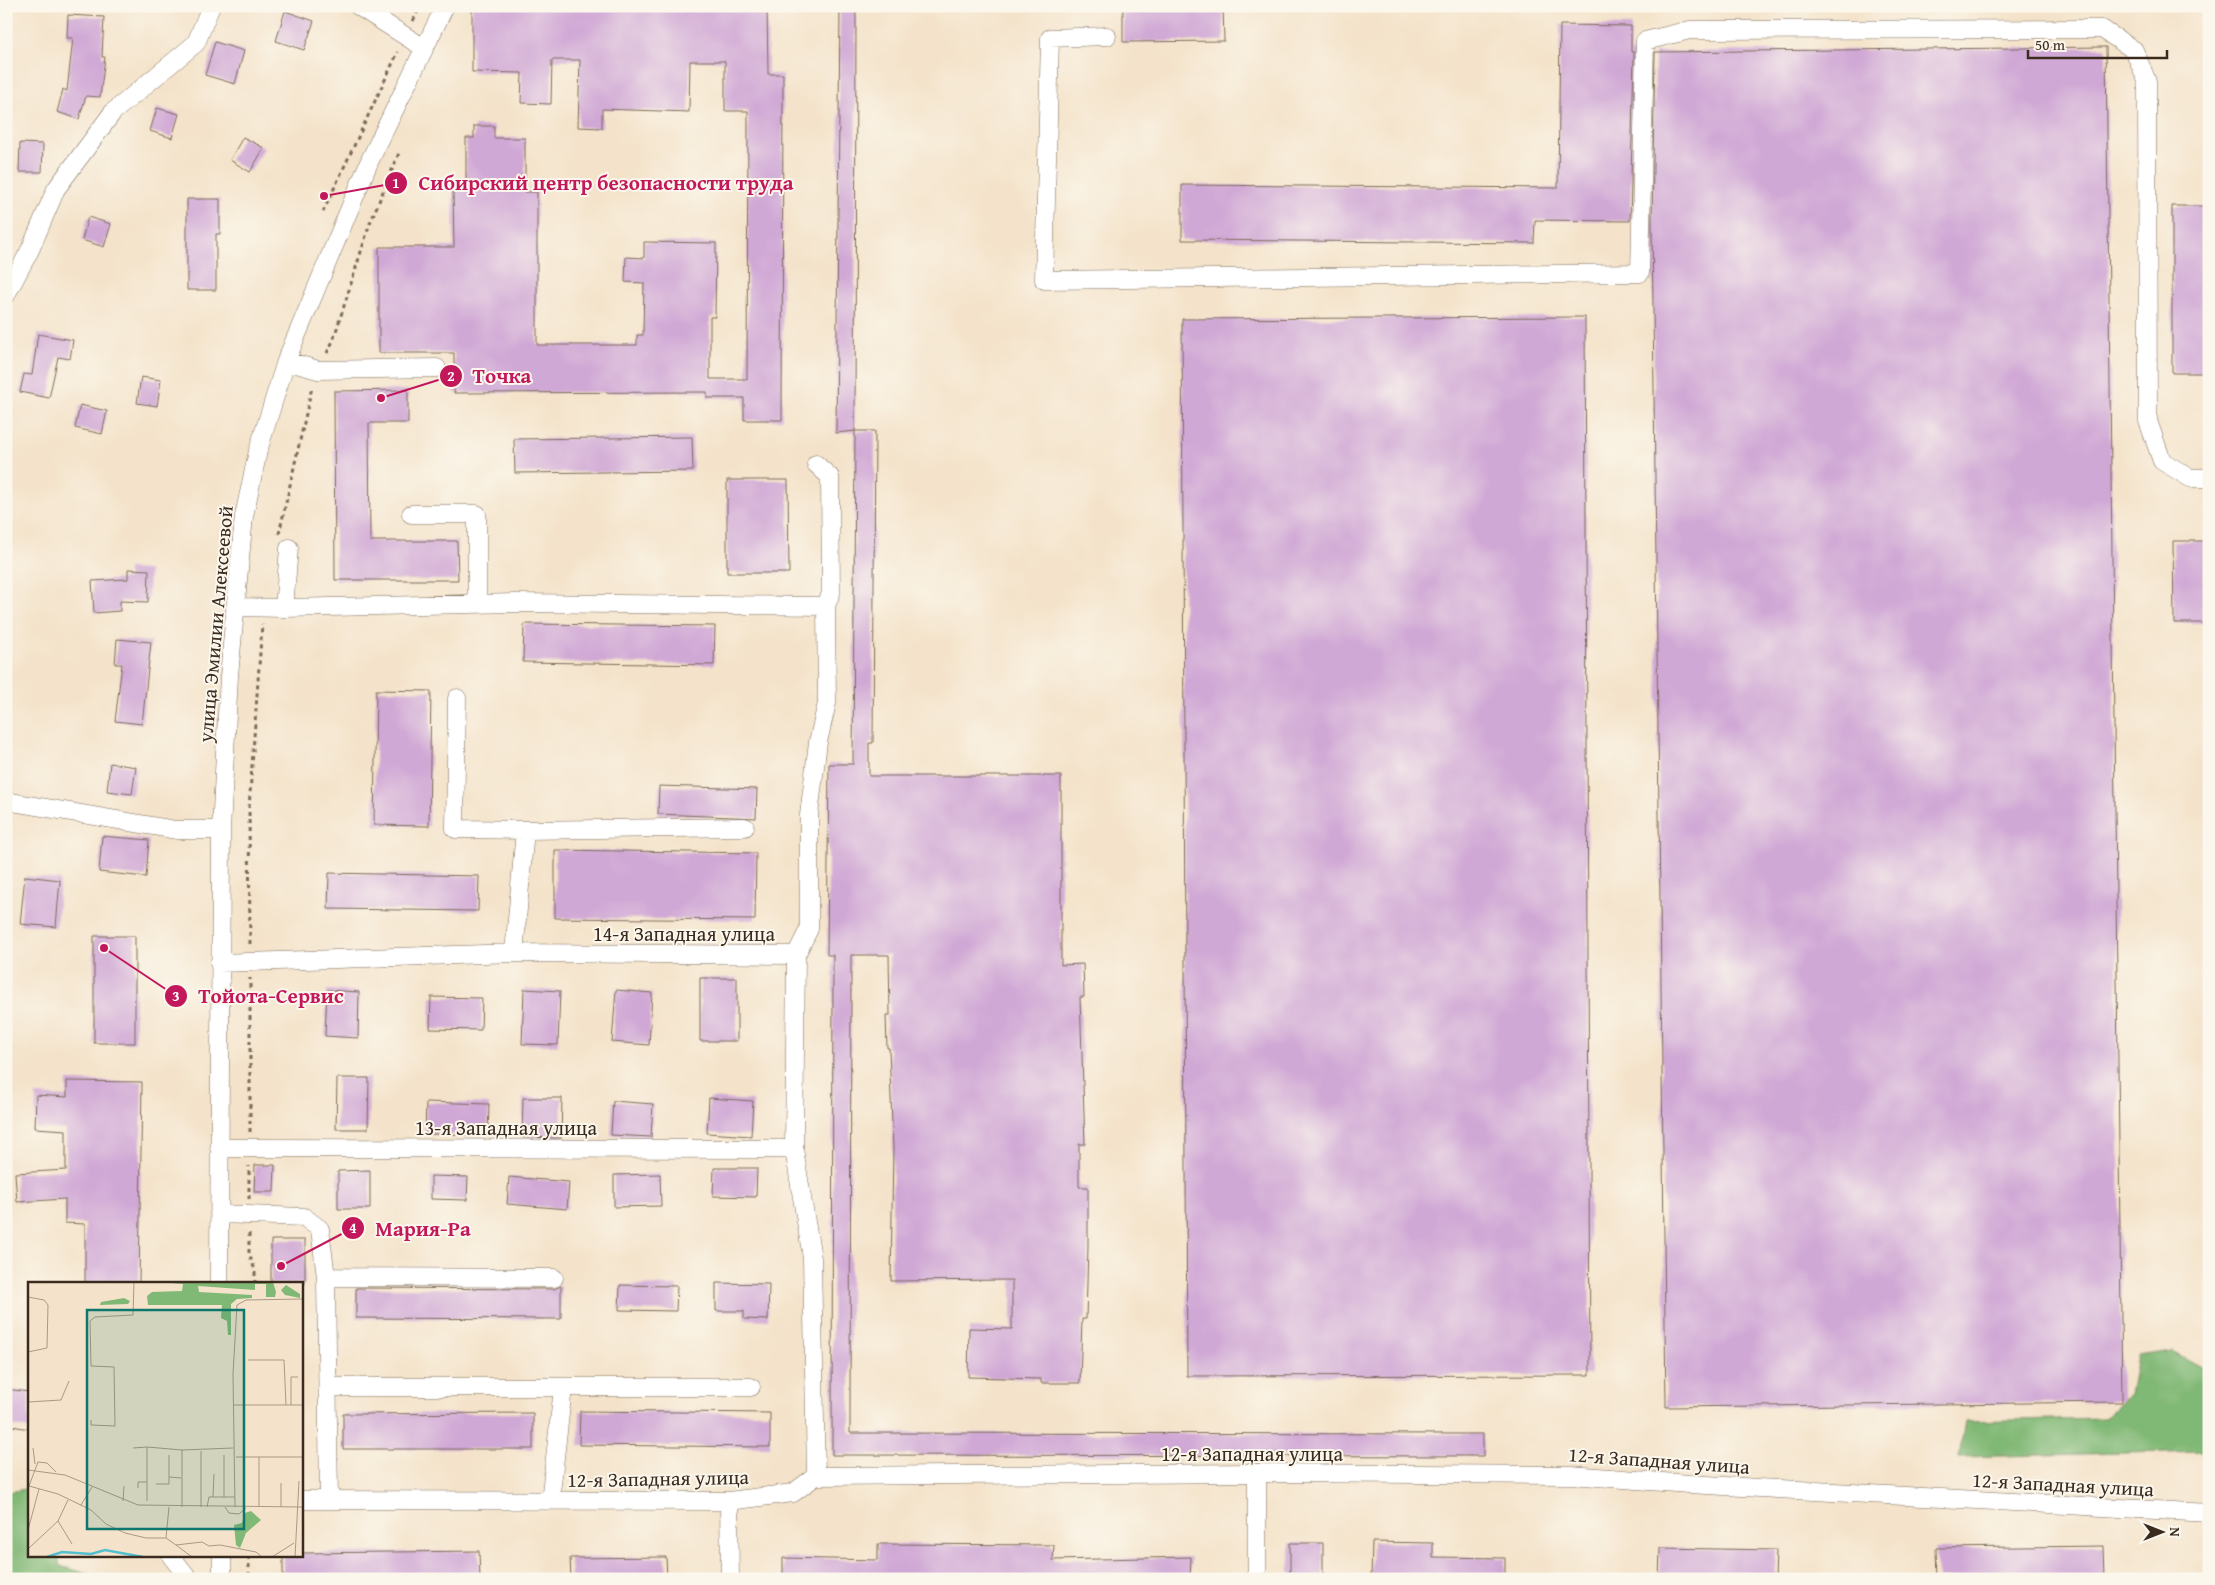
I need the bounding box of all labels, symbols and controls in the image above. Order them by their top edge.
scale bar [2028,28,2166,60]
text: 50 m [2035,34,2066,55]
callout: Сибирский центр безопасности труда [383,165,803,201]
text: Сибирский центр безопасности труда [418,167,794,198]
text: 1 [392,172,400,193]
callout: Точка [438,358,542,394]
text: Точка [473,360,532,391]
text: 2 [447,365,455,386]
street label: улица Эмилии Алексеевой [190,504,240,745]
street label: 14-я Западная улица [593,919,775,948]
callout: Тойота-Сервис [163,978,354,1014]
text: Тойота-Сервис [198,980,344,1011]
text: 3 [172,985,180,1006]
street label: 13-я Западная улица [415,1113,597,1142]
callout: Мария-Ра [341,1210,481,1246]
text: Мария-Ра [375,1213,471,1244]
text: 4 [349,1217,357,1238]
inset map [28,1282,302,1558]
street label: 12-я Западная улица [1161,1439,1343,1468]
street label: 12-я Западная улица [1567,1439,1751,1481]
street label: 12-я Западная улица [567,1462,750,1494]
street label: 12-я Западная улица [1971,1465,2155,1503]
north arrow [2138,1508,2188,1558]
text: N [2165,1527,2185,1537]

